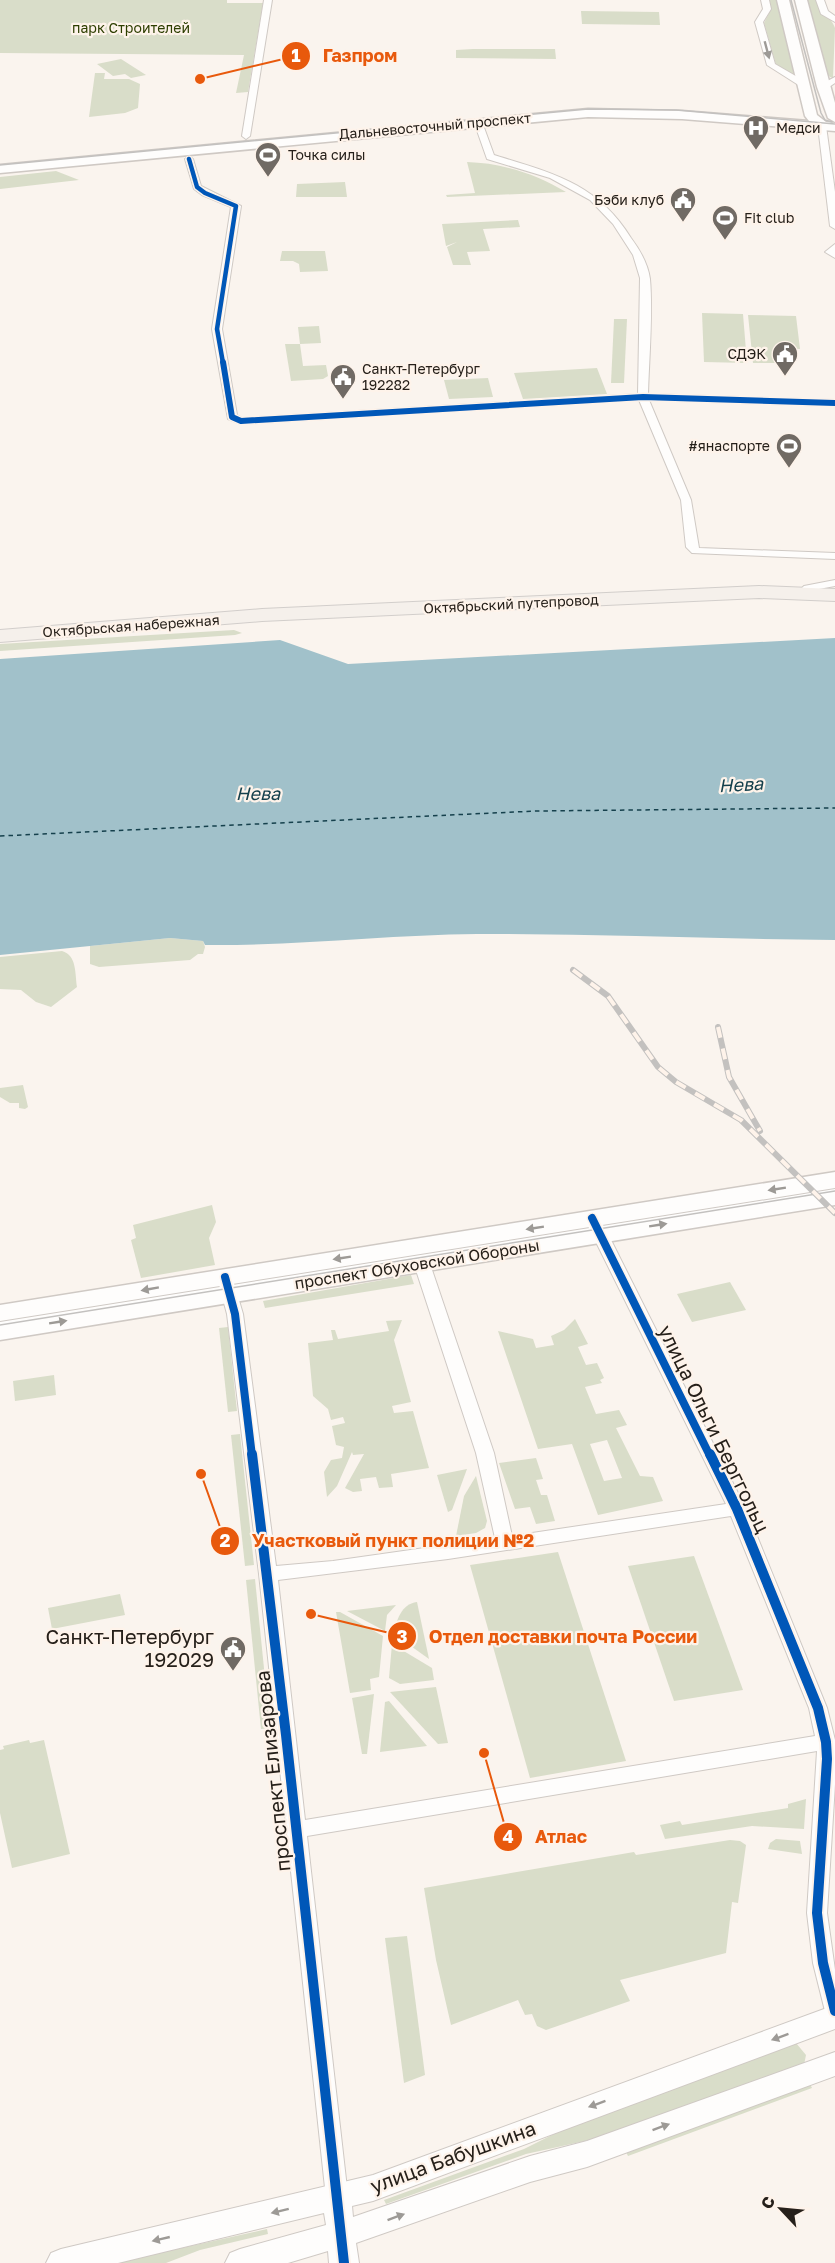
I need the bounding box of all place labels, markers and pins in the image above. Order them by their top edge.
callout: Газпром [281,38,410,74]
hospital icon: Медси [741,113,771,151]
place label: Медси [776,119,821,136]
sports icon: Точка силы [253,140,283,178]
place label: Точка силы [288,146,366,163]
public building icon: Бэби клуб [668,185,698,223]
place label: Бэби клуб [594,191,664,208]
sports icon: Fit club [710,203,740,241]
place label: Fit club [744,209,794,226]
public building icon: СДЭК [770,339,800,377]
place label: СДЭК [728,345,766,362]
place label: Санкт-Петербург 192282 [362,360,481,393]
public building icon: Санкт-Петербург 192282 [328,362,358,400]
sports icon: #янаспорте [774,431,804,469]
place label: #янаспорте [688,437,770,454]
callout: Участковый пункт полиции №2 [210,1523,546,1559]
callout: Отдел доставки почта России [387,1618,709,1654]
place label: Санкт-Петербург 192029 [46,1624,214,1671]
public building icon: Санкт-Петербург 192029 [218,1634,248,1672]
callout: Атлас [493,1819,599,1855]

